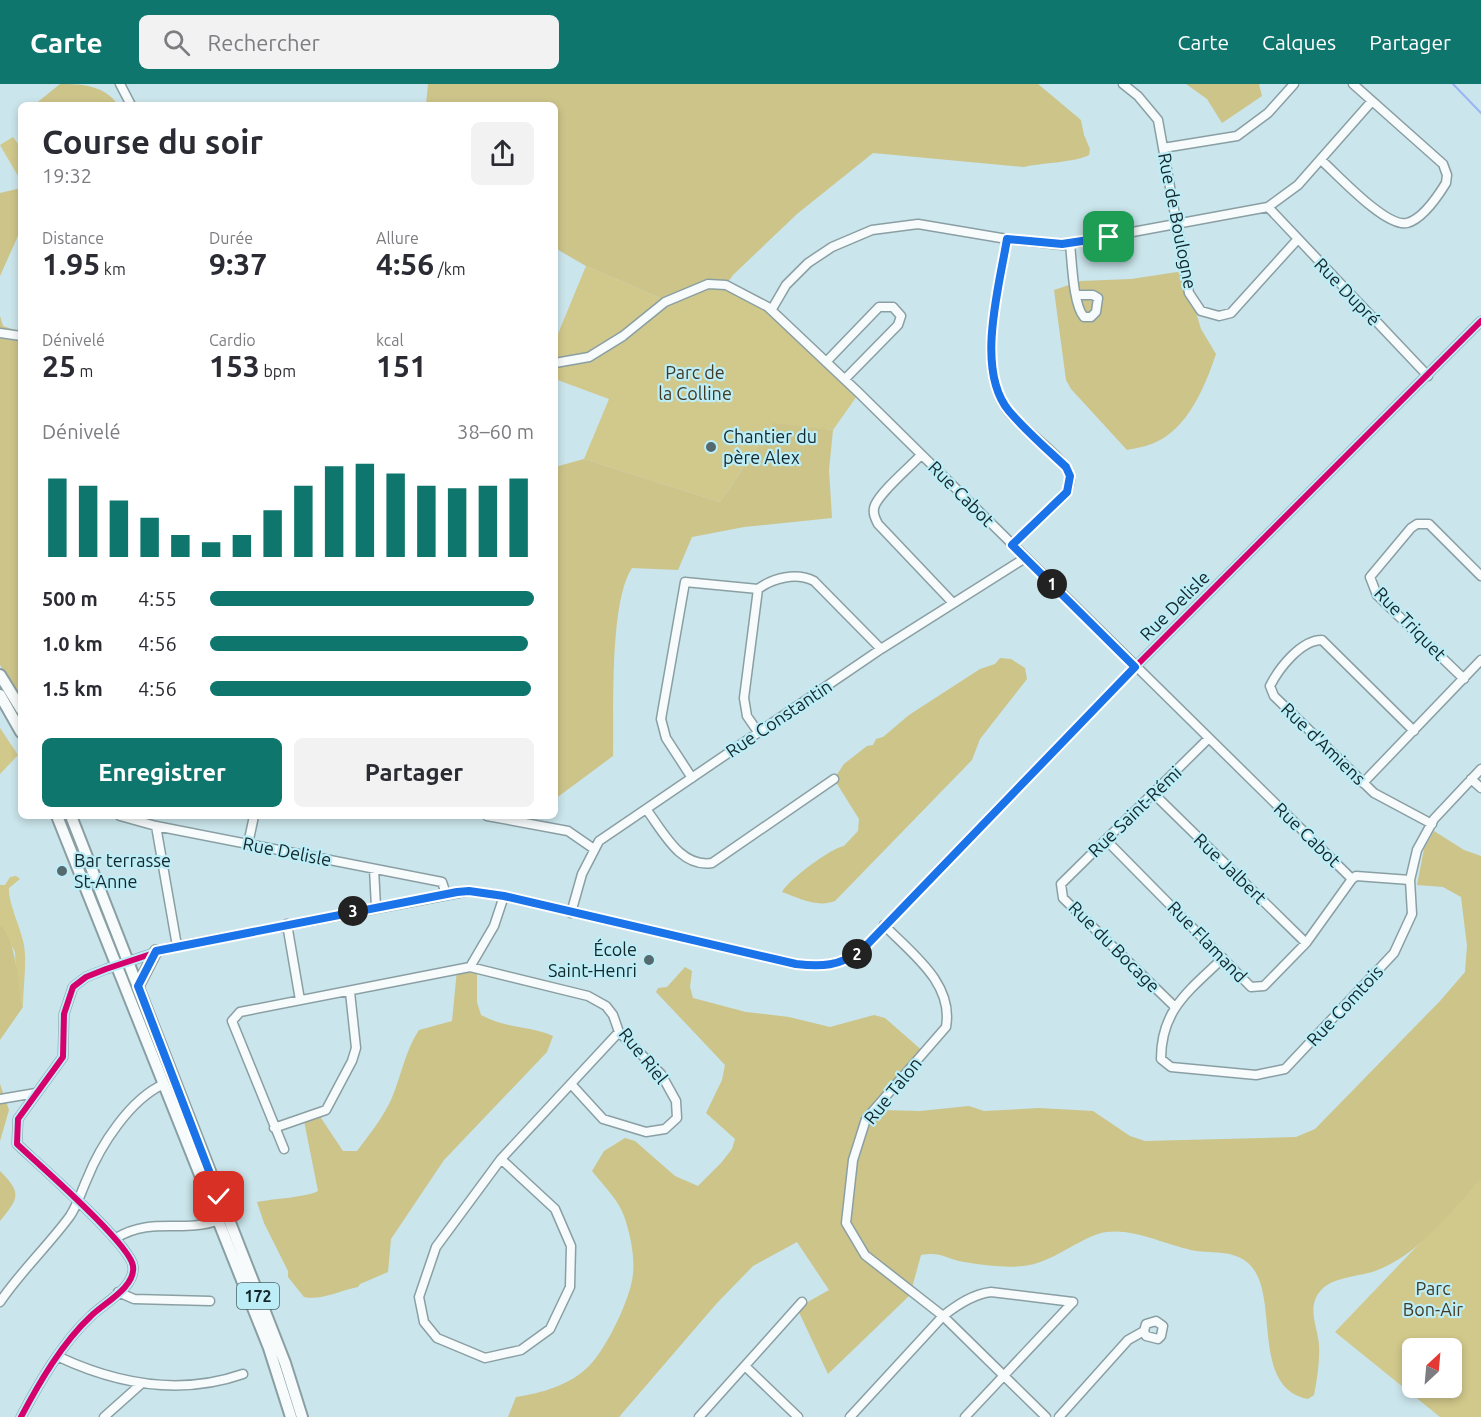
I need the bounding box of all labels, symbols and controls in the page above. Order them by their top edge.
search box [139,15,559,69]
icon: search [160,26,193,59]
text: Carte [30,27,103,58]
text: Rechercher [208,30,320,55]
text: Carte [1178,30,1229,54]
text: Calques [1262,30,1336,54]
text: Partager [1369,30,1451,54]
button: share [471,122,534,185]
text: Course du soir [42,123,263,160]
street label: Rue de Boulogne [1155,151,1201,291]
text: 19:32 [42,164,92,187]
pin [1083,211,1134,262]
icon: arrive [1092,220,1125,253]
text: Distance [42,229,104,247]
text: Durée [209,229,253,247]
text: Allure [376,229,419,247]
text: 1.95 [42,247,100,281]
text: 9:37 [209,247,267,281]
text: 4:56 [376,247,434,281]
street label: Rue Dupré [1311,253,1385,329]
text: km [100,260,126,278]
text: /km [434,260,466,278]
text: Dénivelé [42,331,105,349]
text: Cardio [209,331,256,349]
text: kcal [376,331,404,349]
text: 25 [42,349,76,383]
text: 153 [209,349,260,383]
text: 151 [376,349,427,383]
text: m [76,362,93,380]
text: bpm [260,362,296,380]
park label: Parc de la Colline [658,362,732,403]
text: Dénivelé [42,420,120,443]
text: 38–60 m [457,420,534,443]
place label: Chantier du père Alex [723,426,817,467]
marker: Chantier du père Alex [704,440,718,454]
street label: Rue Cabot [925,457,998,530]
street label: Rue Delisle [1135,566,1213,644]
pin: 1 [1037,569,1067,599]
text: 1 [1047,575,1057,593]
street label: Rue Triquet [1371,583,1451,664]
text: 500 m [42,587,98,610]
text: 4:55 [138,587,177,610]
text: 1.0 km [42,632,103,655]
text: 4:56 [138,632,177,655]
street label: Rue Constantin [722,675,835,761]
text: 1.5 km [42,677,103,700]
text: 4:56 [138,677,177,700]
street label: Rue d'Amiens [1278,698,1370,788]
button: Enregistrer [42,738,282,807]
button: Partager [294,738,534,807]
street label: Rue Saint-Rémi [1084,762,1185,861]
street label: Rue Cabot [1271,798,1345,871]
street label: Rue Jalbert [1190,829,1271,908]
street label: Rue Delisle [241,833,333,869]
place label: Bar terrasse St-Anne [74,850,171,891]
marker: Bar terrasse St-Anne [55,864,69,878]
pin: 3 [338,896,368,926]
street label: Rue du Bocage [1065,897,1164,996]
street label: Rue Flamand [1164,897,1251,986]
text: 3 [348,902,358,920]
place label: École Saint-Henri [548,938,637,980]
pin: 2 [842,939,872,969]
text: 2 [852,945,862,963]
marker: École Saint-Henri [642,953,656,967]
street label: Rue Comtois [1302,961,1387,1050]
street label: Rue Riel [615,1024,672,1087]
street label: Rue Talon [859,1053,925,1128]
pin [193,1171,244,1222]
icon: check [202,1180,235,1213]
park label: Parc Bon-Air [1403,1278,1463,1319]
road number: 172 [237,1283,279,1309]
north arrow [1402,1338,1462,1398]
map controls [1402,1338,1462,1398]

